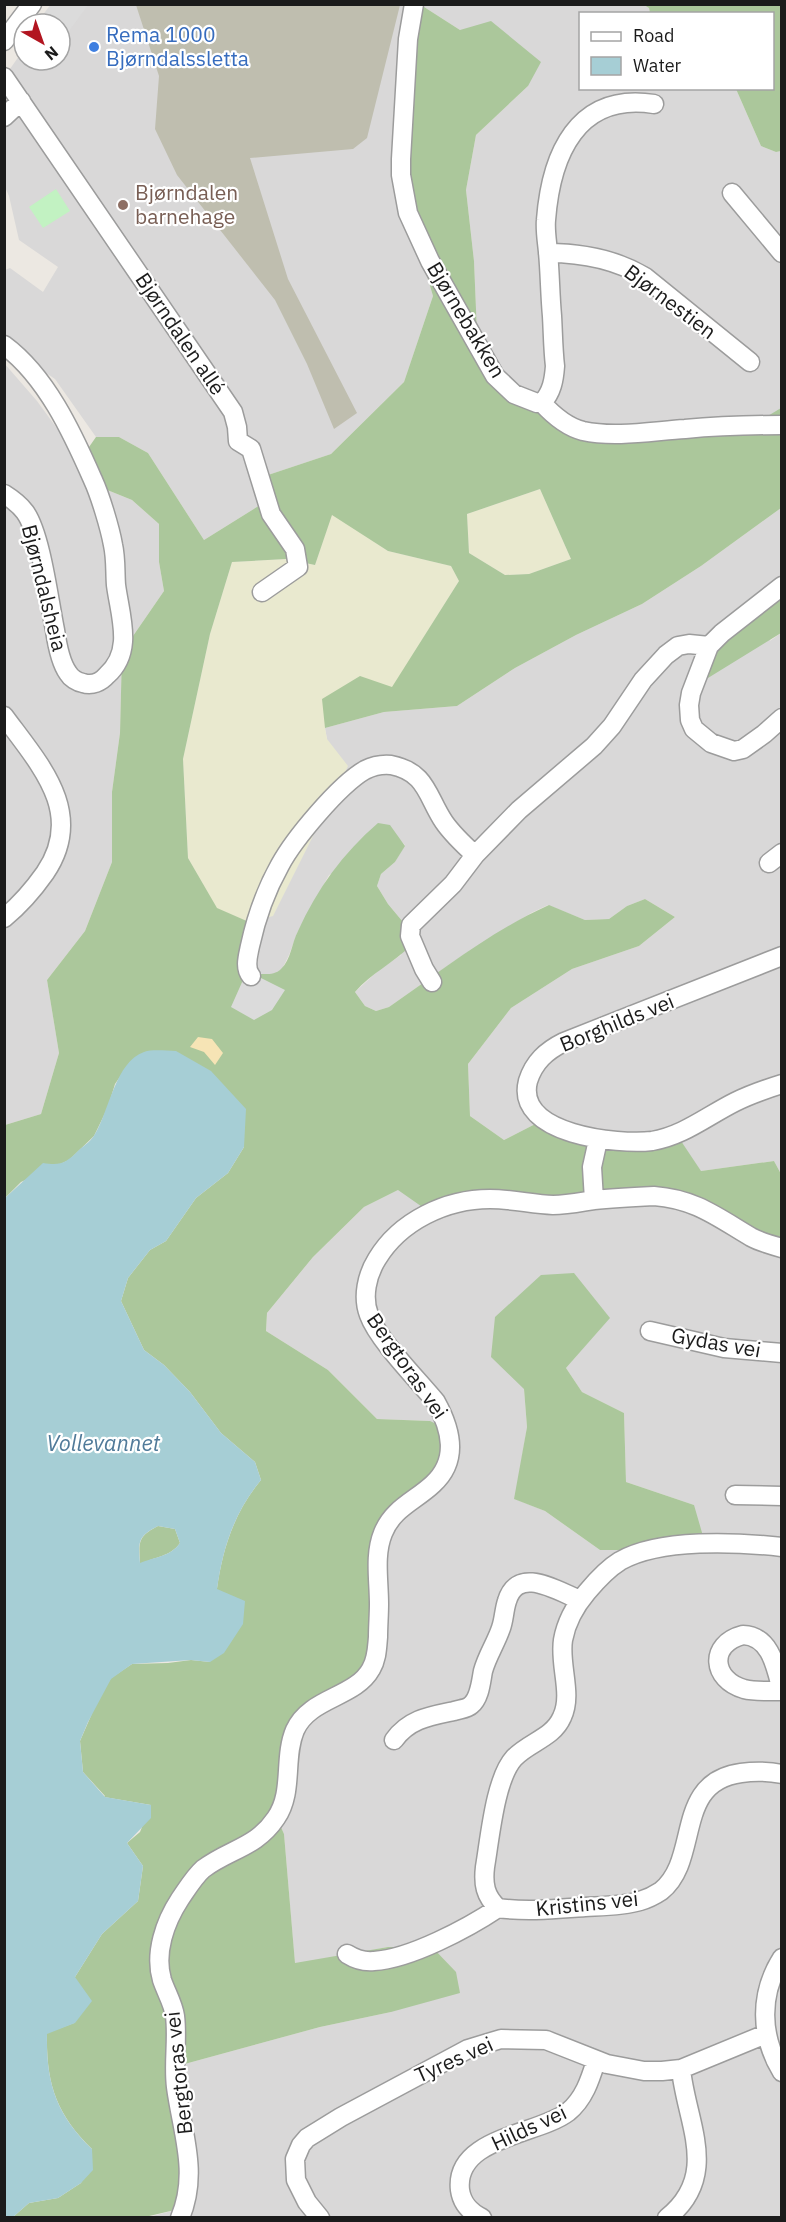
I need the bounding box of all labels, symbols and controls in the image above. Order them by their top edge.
north arrow [12,12,72,72]
legend [579,12,774,90]
place label: Rema 1000 Bjørndalssletta [106,20,249,72]
text: Road [633,24,674,47]
marker: Rema 1000 Bjørndalssletta [87,40,101,54]
text: N [41,42,63,65]
text: Water [633,54,682,77]
place label: Bjørndalen barnehage [135,178,238,230]
marker: Bjørndalen barnehage [116,198,130,212]
street label: Bjørnebakken [421,256,513,383]
street label: Bjørnestien [619,257,722,345]
street label: Bjørndalen allé [129,267,232,400]
street label: Bjørndalsheia [16,521,74,654]
street label: Borghilds vei [555,986,678,1058]
street label: Bergtoras vei [361,1307,455,1424]
street label: Gydas vei [669,1320,763,1364]
water label: Vollevannet [46,1428,161,1457]
street label: Kristins vei [534,1884,639,1922]
street label: Bergtoras vei [158,2010,198,2136]
street label: Tyres vei [410,2029,497,2089]
street label: Hilds vei [486,2097,571,2157]

